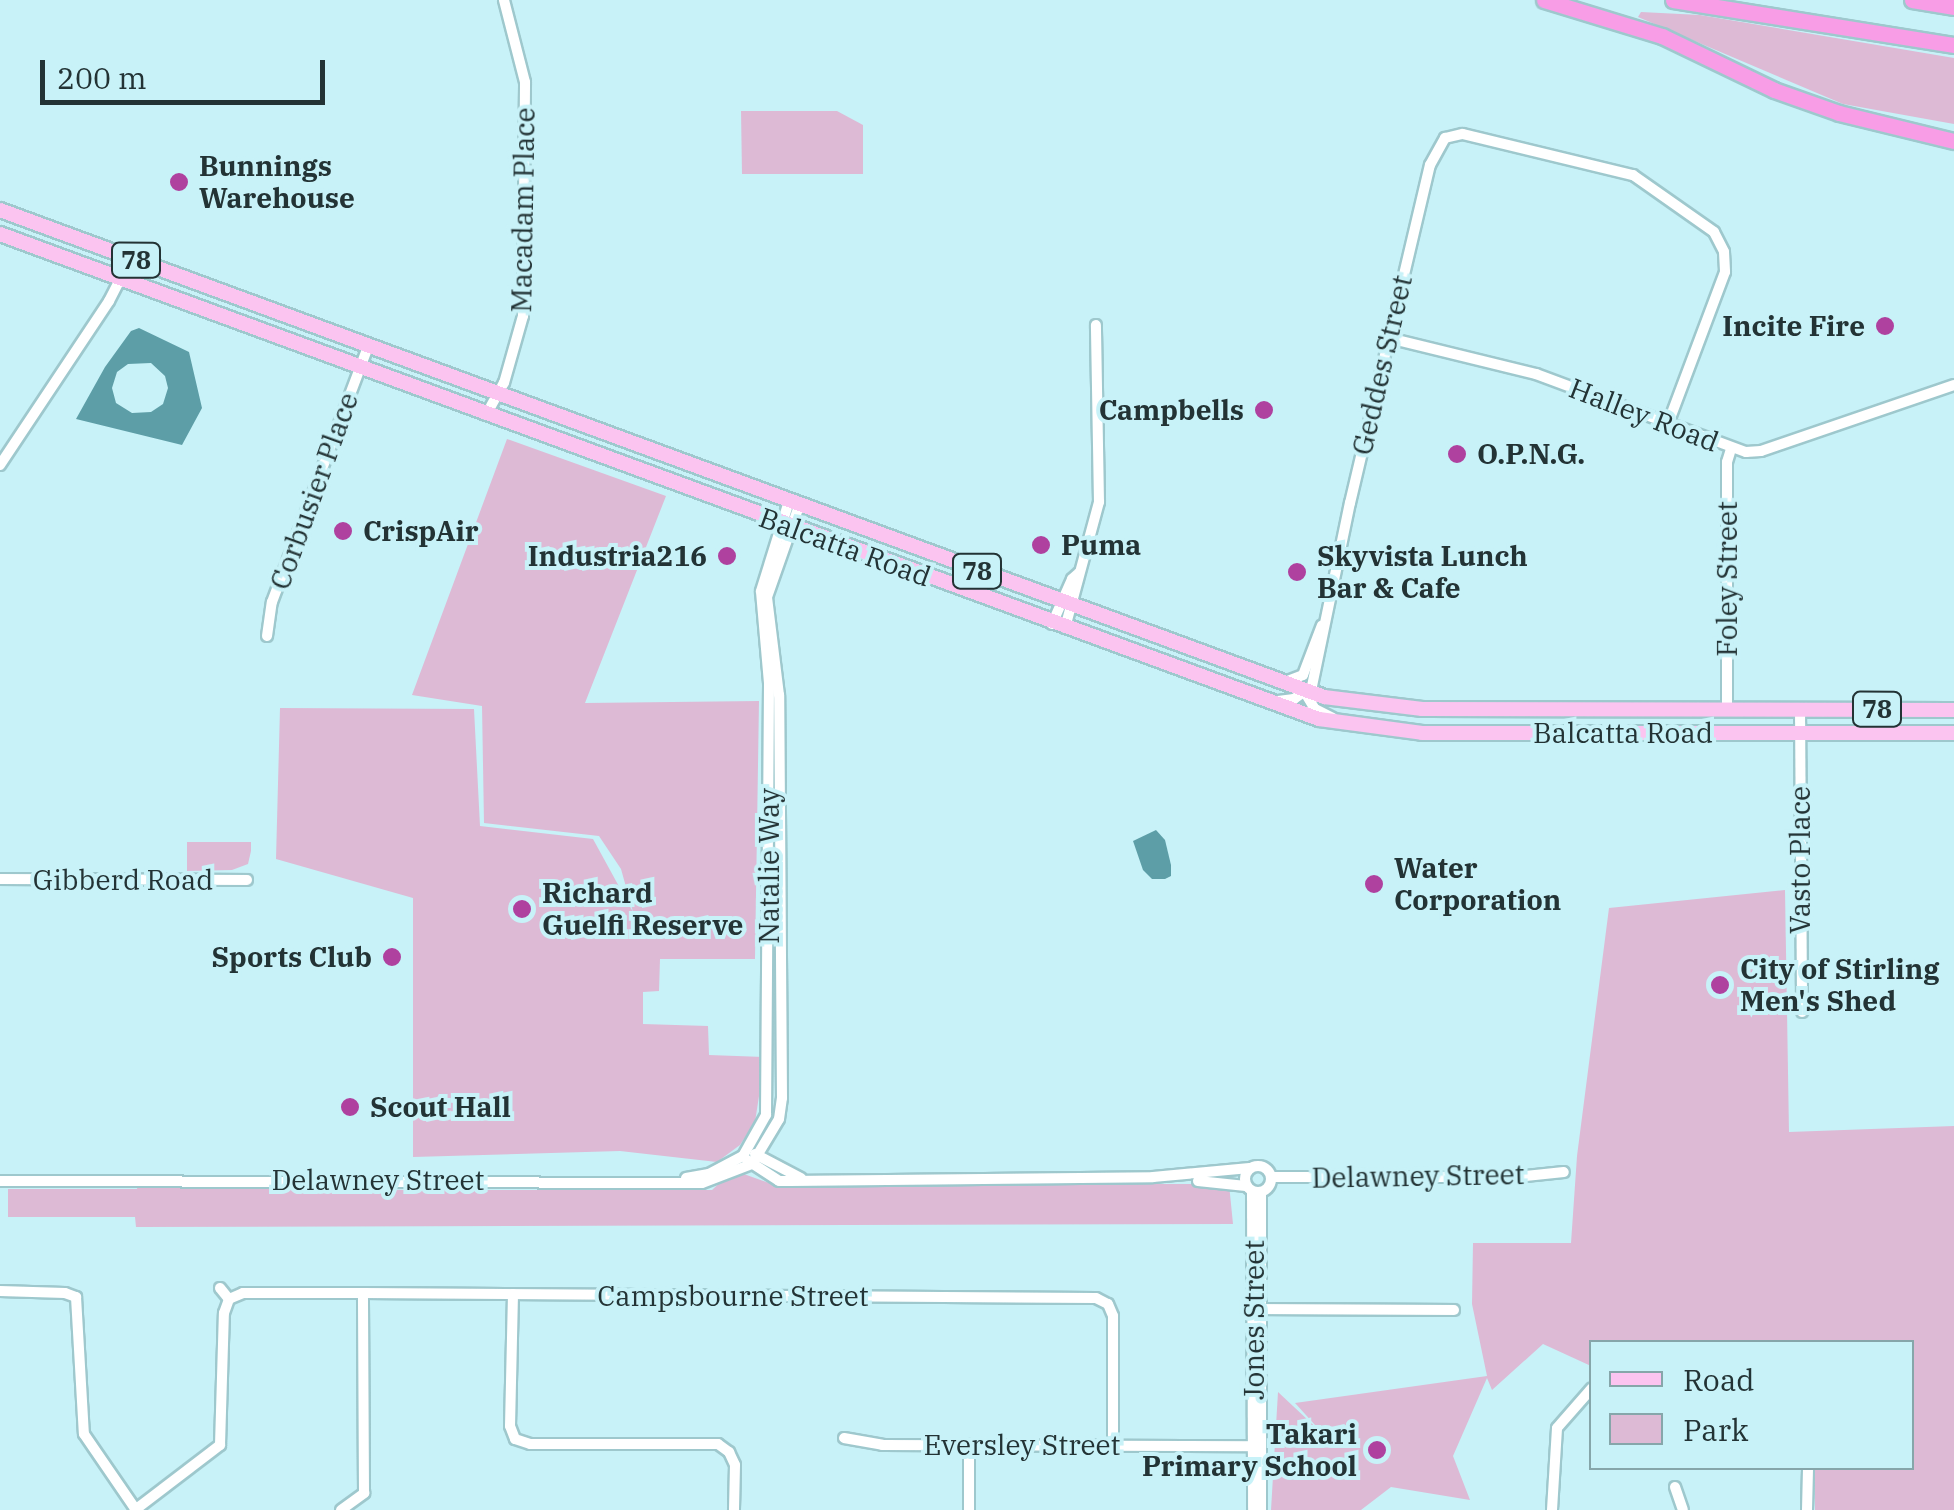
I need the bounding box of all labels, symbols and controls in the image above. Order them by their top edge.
scale bar [45,40,330,102]
text: 200 m [57,58,147,97]
street label: Macadam Place [504,107,542,313]
place label: Bunnings Warehouse [199,149,355,215]
marker: Bunnings Warehouse [168,171,190,193]
road number: 78 [111,240,161,280]
street label: Geddes Street [1345,272,1419,458]
place label: Incite Fire [1722,309,1865,343]
marker: Incite Fire [1874,315,1896,337]
street label: Halley Road [1565,371,1723,459]
street label: Corbusier Place [263,388,365,594]
place label: Campbells [1099,393,1244,427]
marker: Campbells [1253,399,1275,421]
place label: O.P.N.G. [1477,437,1585,471]
marker: O.P.N.G. [1446,443,1468,465]
street label: Balcatta Road [755,500,935,594]
street label: Foley Street [1710,501,1744,657]
place label: CrispAir [363,514,479,548]
marker: CrispAir [332,520,354,542]
place label: Puma [1061,528,1141,562]
marker: Puma [1030,534,1052,556]
place label: Industria216 [528,539,707,573]
place label: Skyvista Lunch Bar & Cafe [1317,539,1528,605]
marker: Industria216 [716,545,738,567]
road number: 78 [952,551,1002,591]
marker: Skyvista Lunch Bar & Cafe [1286,561,1308,583]
road number: 78 [1852,689,1902,729]
street label: Balcatta Road [1533,716,1713,750]
street label: Vasto Place [1783,786,1817,934]
street label: Natalie Way [752,788,786,944]
place label: Water Corporation [1394,851,1561,917]
street label: Gibberd Road [33,863,213,897]
marker: Water Corporation [1363,873,1385,895]
place label: Richard Guelfi Reserve [542,876,743,942]
marker: Richard Guelfi Reserve [511,898,533,920]
place label: Sports Club [212,940,372,974]
marker: Sports Club [381,946,403,968]
place label: City of Stirling Men's Shed [1740,952,1939,1018]
marker: City of Stirling Men's Shed [1709,974,1731,996]
place label: Scout Hall [370,1090,511,1124]
marker: Scout Hall [339,1096,361,1118]
street label: Delawney Street [1311,1157,1525,1195]
street label: Delawney Street [272,1163,484,1197]
street label: Jones Street [1237,1240,1271,1400]
street label: Campsbourne Street [597,1279,869,1313]
legend [1589,1340,1914,1470]
text: Road [1683,1360,1755,1399]
text: Park [1683,1410,1749,1449]
place label: Takari Primary School [1142,1417,1357,1483]
street label: Eversley Street [924,1428,1120,1462]
marker: Takari Primary School [1366,1439,1388,1461]

